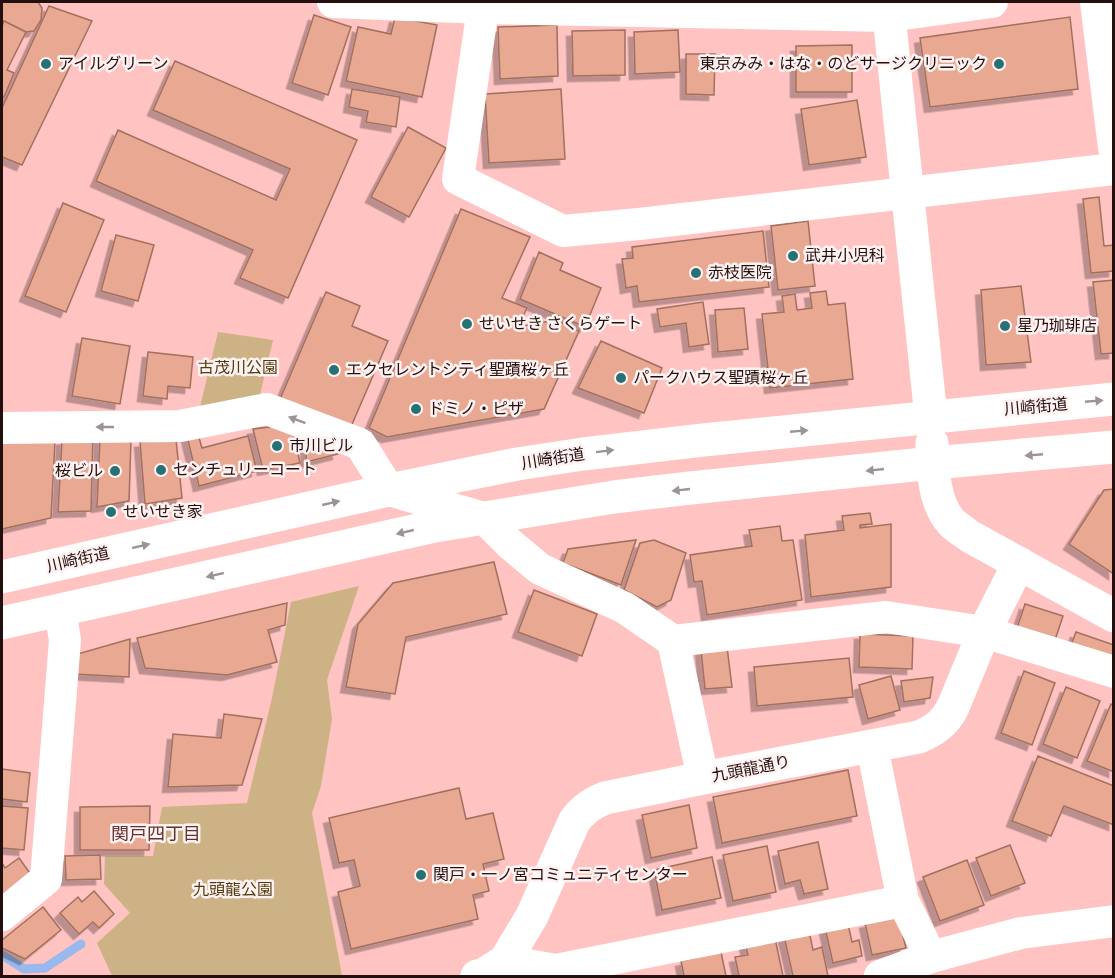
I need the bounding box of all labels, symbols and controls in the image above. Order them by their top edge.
place label: アイルグリーン [58,53,168,75]
place label: 東京みみ・はな・のどサージクリニック [699,53,987,75]
marker: アイルグリーン [39,57,53,71]
marker: 東京みみ・はな・のどサージクリニック [992,57,1006,71]
place label: 武井小児科 [805,245,885,267]
marker: 武井小児科 [786,249,800,263]
place label: 赤枝医院 [708,262,772,284]
marker: 赤枝医院 [689,266,703,280]
place label: せいせき さくらゲート [479,313,642,335]
place label: 星乃珈琲店 [1017,315,1097,337]
marker: せいせき さくらゲート [460,317,474,331]
marker: 星乃珈琲店 [998,319,1012,333]
park label: 古茂川公園 [198,357,278,379]
place label: エクセレントシティ聖蹟桜ヶ丘 [346,359,569,381]
marker: エクセレントシティ聖蹟桜ヶ丘 [327,363,341,377]
place label: パークハウス聖蹟桜ヶ丘 [633,367,808,389]
marker: パークハウス聖蹟桜ヶ丘 [614,371,628,385]
street label: 川崎街道 [1003,393,1069,421]
one-way arrow [1084,396,1103,406]
place label: ドミノ・ピザ [428,398,524,420]
marker: ドミノ・ピザ [409,402,423,416]
one-way arrow [287,415,305,425]
one-way arrow [96,422,115,432]
one-way arrow [789,426,808,436]
place label: 市川ビル [289,435,353,457]
marker: 市川ビル [270,439,284,453]
street label: 川崎街道 [520,443,586,475]
one-way arrow [595,447,614,456]
one-way arrow [1025,450,1044,460]
place label: センチュリーコート [173,459,317,481]
place label: 桜ビル [55,460,103,482]
marker: センチュリーコート [154,463,168,477]
marker: 桜ビル [108,464,122,478]
one-way arrow [865,465,884,475]
one-way arrow [671,485,690,494]
one-way arrow [321,497,340,507]
place label: せいせき家 [123,501,203,523]
marker: せいせき家 [104,505,118,519]
one-way arrow [395,528,414,537]
one-way arrow [131,540,150,550]
street label: 川崎街道 [44,542,112,578]
one-way arrow [205,571,224,580]
street label: 九頭龍通り [710,751,792,787]
district label: 関戸四丁目 [111,822,201,847]
place label: 関戸・一ノ宮コミュニティセンター [433,864,688,886]
marker: 関戸・一ノ宮コミュニティセンター [414,868,428,882]
park label: 九頭龍公園 [193,879,273,901]

